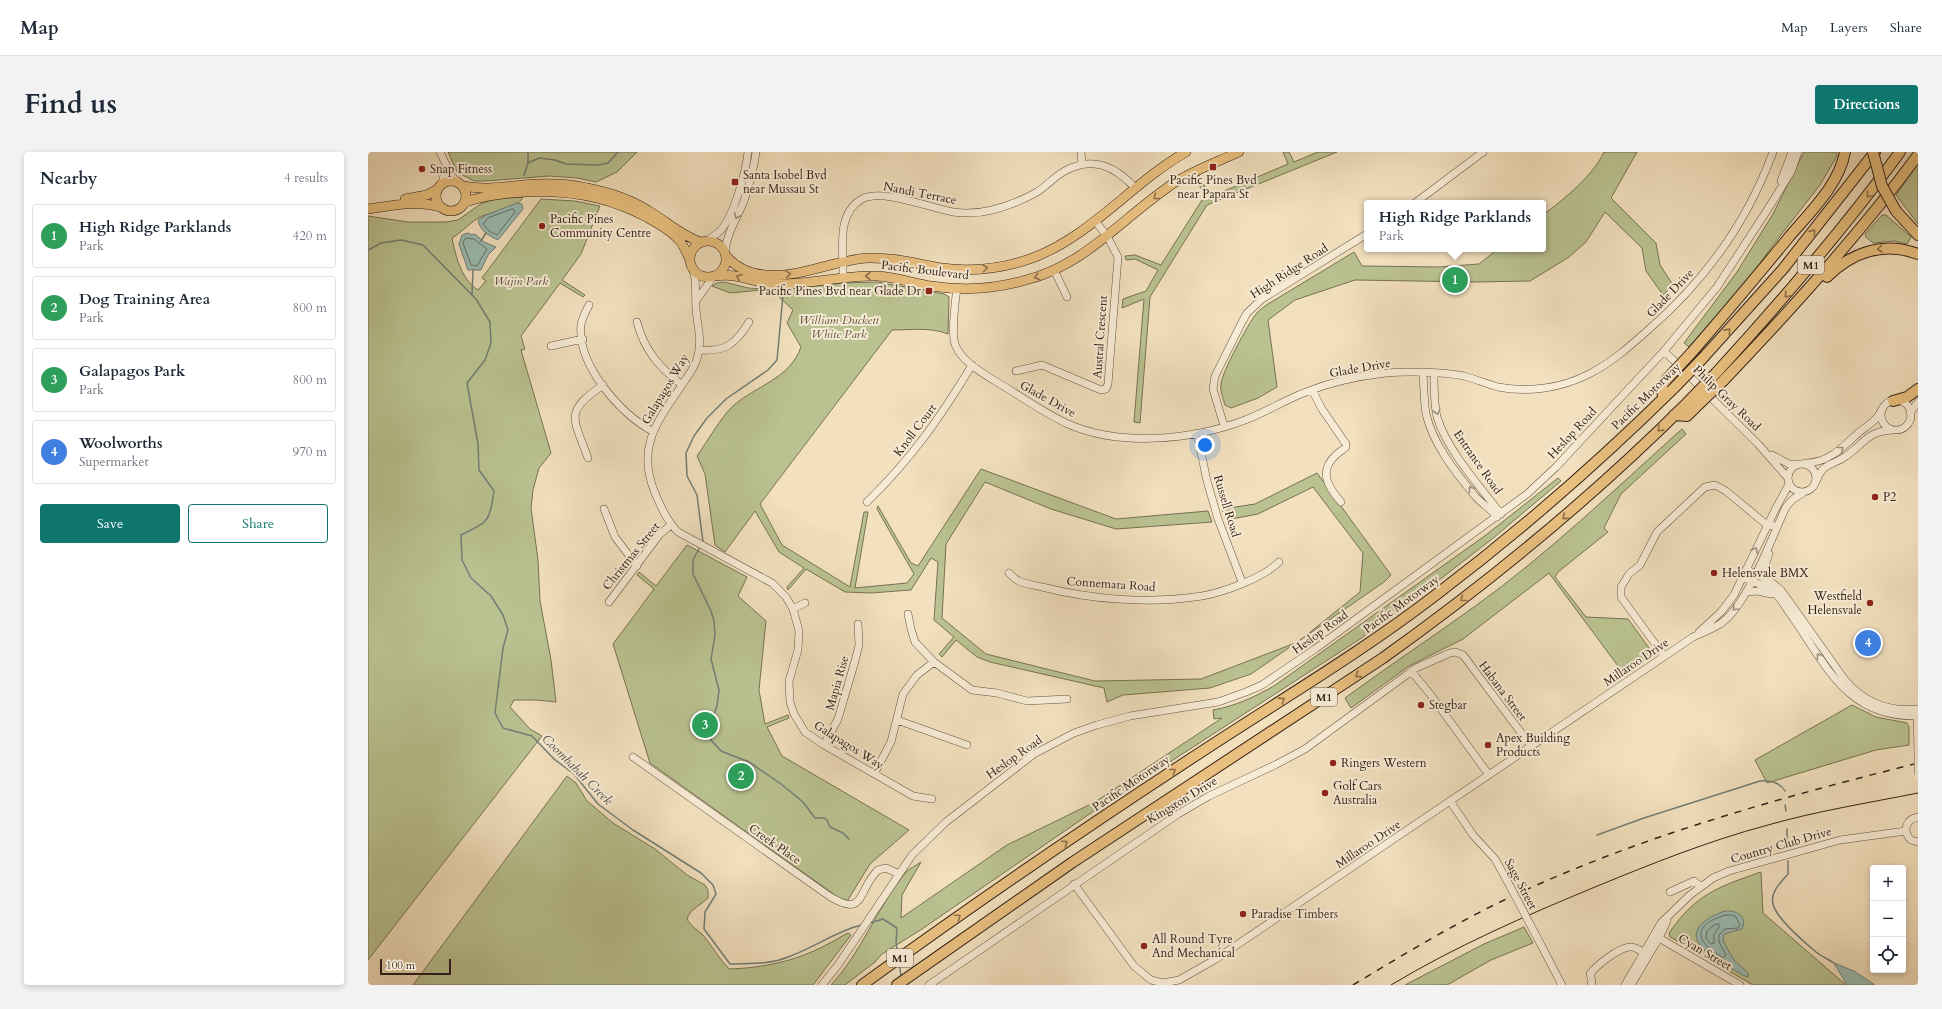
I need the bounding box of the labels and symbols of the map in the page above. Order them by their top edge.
place label: Snap Fitness [430,161,492,177]
marker: Pacific Pines Bvd near Papara St [1208,162,1218,172]
marker: Snap Fitness [417,164,427,174]
place label: Santa Isobel Bvd near Mussau St [743,167,827,197]
place label: Pacific Pines Bvd near Papara St [1169,172,1257,202]
marker: Santa Isobel Bvd near Mussau St [730,177,740,187]
street label: Nandi Terrace [882,178,958,208]
one-way arrow [1867,190,1874,197]
one-way arrow [1153,192,1160,199]
place label: Pacific Pines Community Centre [550,211,651,241]
one-way arrow [734,212,742,219]
marker: Pacific Pines Community Centre [537,221,547,231]
one-way arrow [1809,230,1816,237]
street label: High Ridge Road [1247,240,1332,302]
one-way arrow [1877,244,1883,253]
road number: M1 [1798,256,1824,274]
street label: Pacific Boulevard [880,257,970,283]
one-way arrow [982,264,988,273]
pin: 1 [1442,265,1468,295]
street label: Glade Drive [1643,265,1697,321]
one-way arrow [785,270,791,279]
one-way arrow [865,272,871,280]
one-way arrow [1034,272,1041,281]
park label: Wajin Park [494,273,548,289]
one-way arrow [735,274,743,282]
place label: Pacific Pines Bvd near Glade Dr [759,283,922,299]
marker: Pacific Pines Bvd near Glade Dr [924,286,934,296]
one-way arrow [1784,290,1791,298]
street label: Austral Crescent [1089,295,1111,379]
park label: William Duckett White Park [799,312,880,342]
one-way arrow [1724,328,1731,335]
street label: Galapagos Way [638,350,693,427]
street label: Glade Drive [1328,355,1392,381]
street label: Pacific Motorway [1608,358,1684,433]
street label: Philip Gray Road [1690,362,1765,435]
street label: Glade Drive [1017,377,1079,421]
street label: Knoll Court [890,400,940,460]
street label: Heslop Road [1544,403,1600,462]
one-way arrow [1432,409,1440,416]
one-way arrow [1657,424,1665,432]
street label: Entrance Road [1450,427,1506,498]
your location [1195,435,1215,455]
one-way arrow [1836,447,1843,454]
street label: Russell Road [1210,473,1244,540]
one-way arrow [1468,487,1475,494]
place label: P2 [1883,489,1896,505]
marker: P2 [1870,492,1880,502]
one-way arrow [1562,512,1569,519]
street label: Christmas Street [599,519,663,593]
one-way arrow [1750,546,1758,554]
place label: Helensvale BMX [1722,565,1809,581]
marker: Helensvale BMX [1709,568,1719,578]
street label: Pacific Motorway [1360,571,1443,637]
street label: Connemara Road [1066,573,1157,595]
place label: Westfield Helensvale [1807,588,1863,618]
one-way arrow [1461,594,1468,601]
marker: Westfield Helensvale [1865,598,1875,608]
one-way arrow [1733,603,1740,611]
street label: Heslop Road [1289,606,1351,658]
pin: 4 [1855,628,1881,658]
street label: Millaroo Drive [1600,634,1672,690]
one-way arrow [1817,653,1824,660]
street label: Mapia Rise [822,654,852,712]
street label: Habana Street [1475,658,1531,724]
one-way arrow [1355,670,1362,678]
road number: M1 [1311,688,1337,706]
one-way arrow [1278,697,1285,705]
place label: Stegbar [1429,697,1468,713]
marker: Stegbar [1416,700,1426,710]
pin: 3 [692,710,718,740]
street label: Galapagos Way [811,717,888,773]
water label: Coombabah Creek [538,730,617,810]
place label: Apex Building Products [1496,730,1570,760]
street label: Heslop Road [983,731,1046,782]
marker: Apex Building Products [1483,740,1493,750]
street label: Pacific Motorway [1089,751,1173,815]
place label: Ringers Western [1341,755,1427,771]
marker: Ringers Western [1328,758,1338,768]
pin: 2 [728,761,754,791]
one-way arrow [1169,768,1176,776]
street label: Kingston Drive [1144,773,1220,827]
place label: Golf Cars Australia [1333,778,1382,808]
marker: Golf Cars Australia [1320,788,1330,798]
street label: Millaroo Drive [1332,816,1404,872]
street label: Creek Place [746,820,804,868]
street label: Country Club Drive [1729,823,1833,867]
one-way arrow [1061,840,1068,848]
street label: Sage Street [1501,856,1541,912]
place label: Paradise Timbers [1251,906,1338,922]
marker: Paradise Timbers [1238,909,1248,919]
one-way arrow [954,914,961,922]
street label: Cyan Street [1675,930,1735,974]
place label: All Round Tyre And Mechanical [1152,931,1235,961]
marker: All Round Tyre And Mechanical [1139,941,1149,951]
road number: M1 [887,949,913,967]
scale bar [380,957,451,976]

